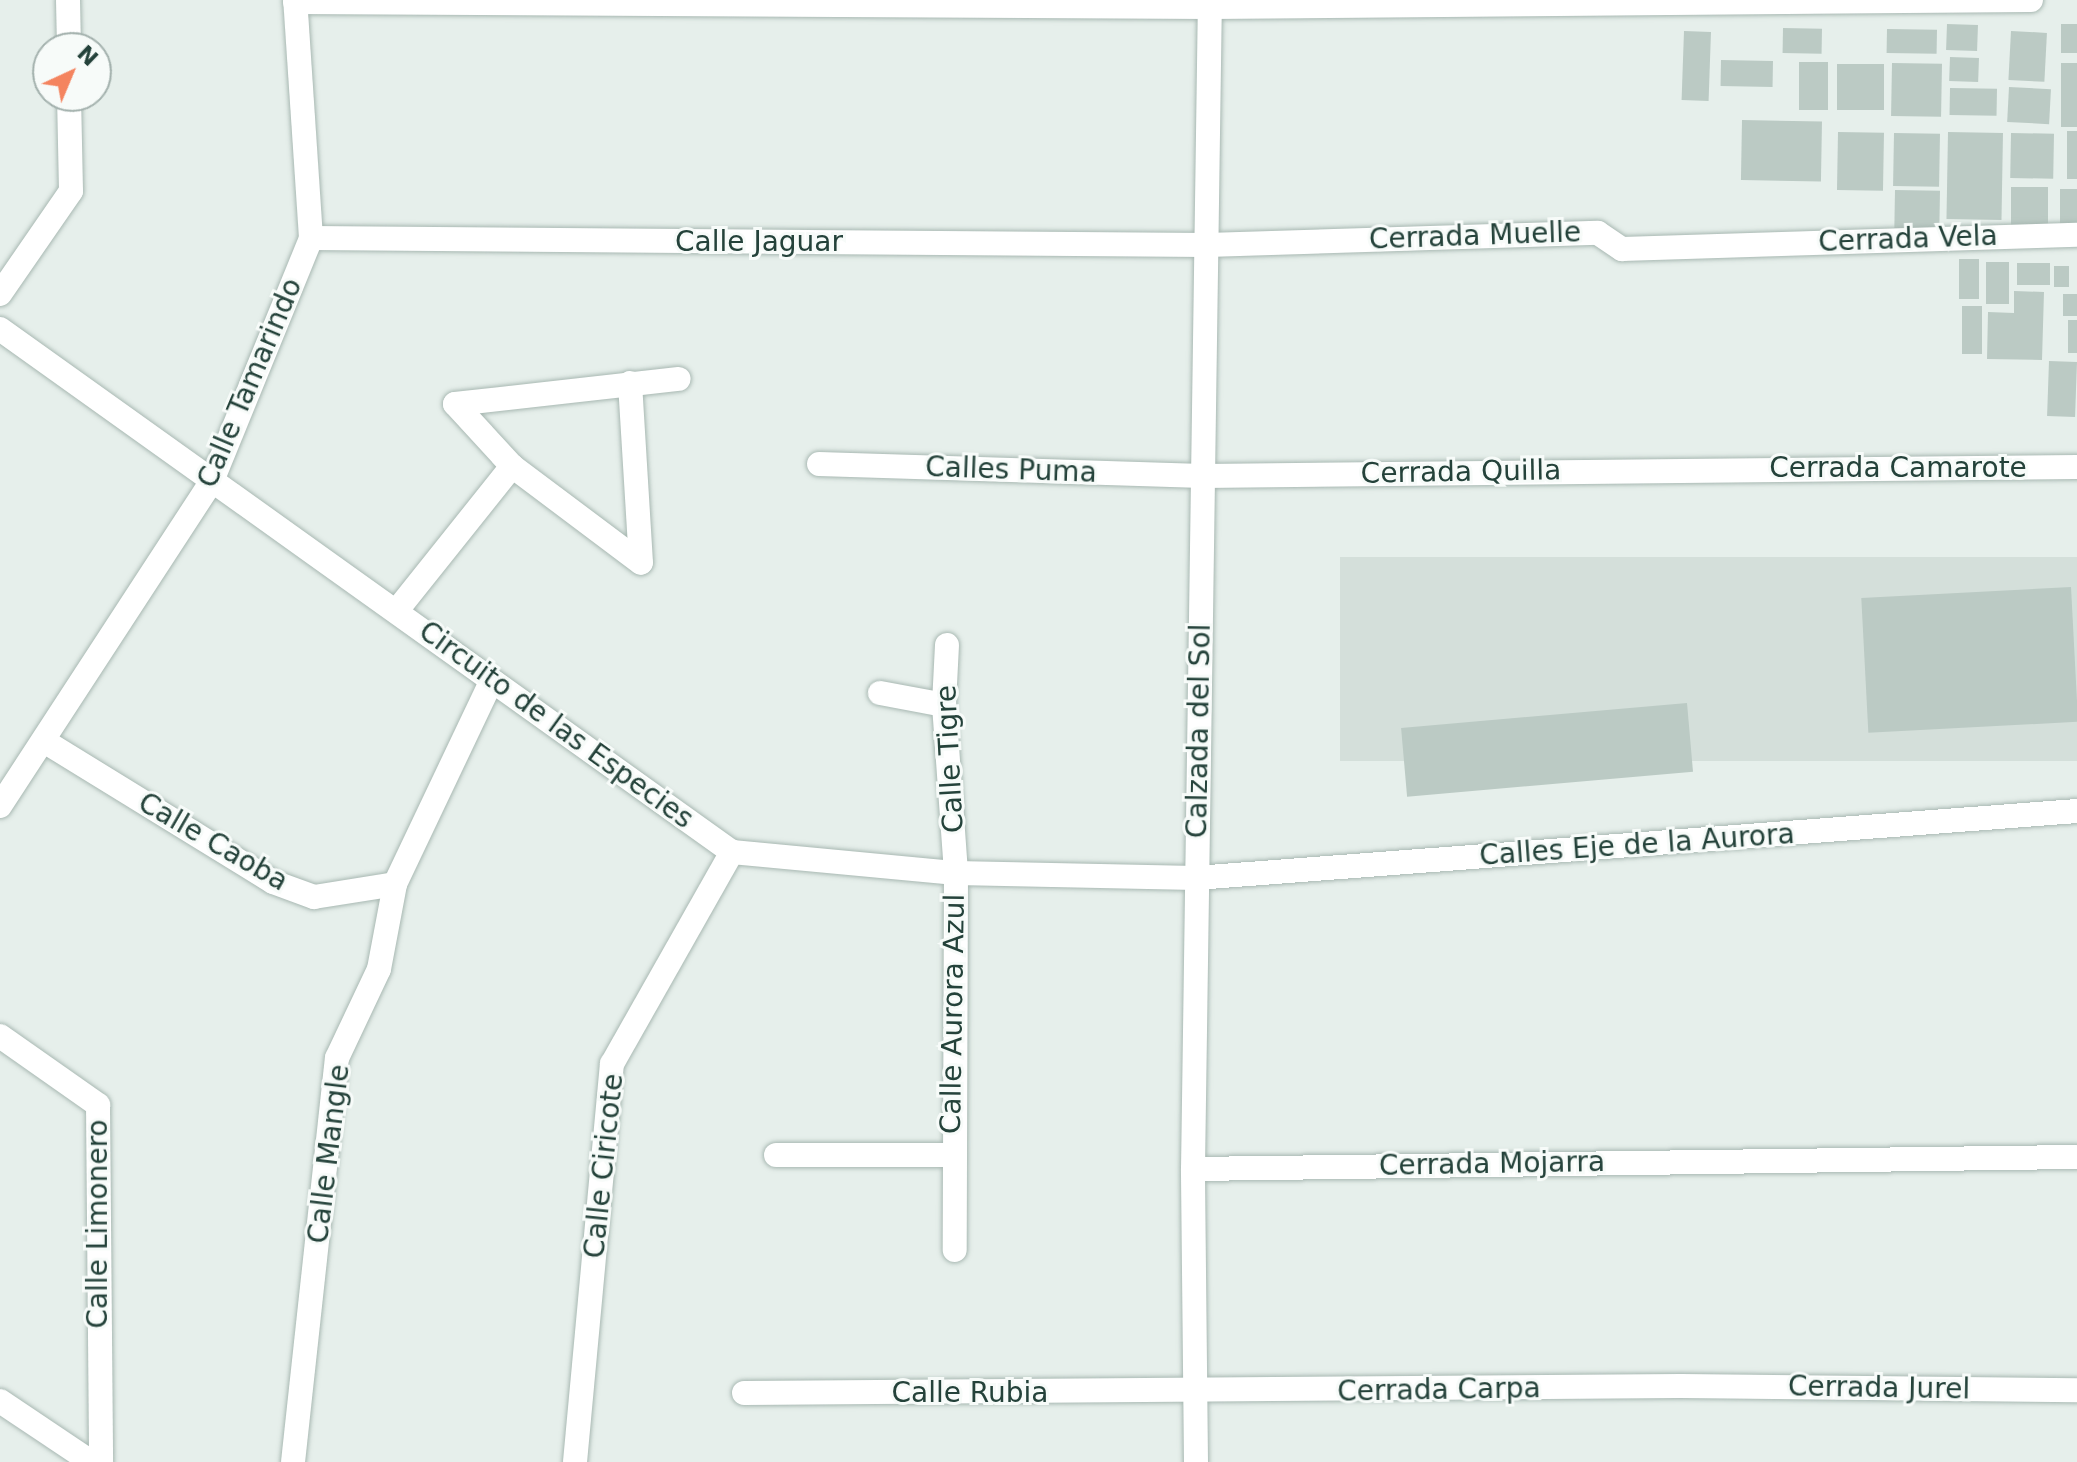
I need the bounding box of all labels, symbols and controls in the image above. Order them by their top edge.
north arrow [32,32,112,112]
text: N [72,40,103,71]
street label: Cerrada Muelle [1368,216,1582,256]
street label: Cerrada Vela [1818,219,1998,259]
street label: Calle Jaguar [675,225,843,259]
street label: Calle Tamarindo [191,273,309,493]
street label: Calles Puma [925,450,1097,490]
street label: Cerrada Camarote [1769,451,2027,485]
street label: Cerrada Quilla [1360,453,1562,491]
street label: Circuito de las Especies [412,614,700,836]
street label: Calzada del Sol [1180,623,1218,839]
street label: Calle Tigre [929,684,971,834]
street label: Calle Caoba [132,786,294,898]
street label: Calles Eje de la Aurora [1478,817,1796,873]
street label: Calle Aurora Azul [934,894,972,1134]
street label: Calle Mangle [301,1063,357,1245]
street label: Calle Ciricote [578,1072,630,1260]
street label: Calle Limonero [81,1119,115,1329]
street label: Cerrada Mojarra [1379,1145,1605,1183]
street label: Cerrada Jurel [1788,1370,1970,1406]
street label: Cerrada Carpa [1337,1371,1541,1409]
street label: Calle Rubia [891,1376,1049,1410]

